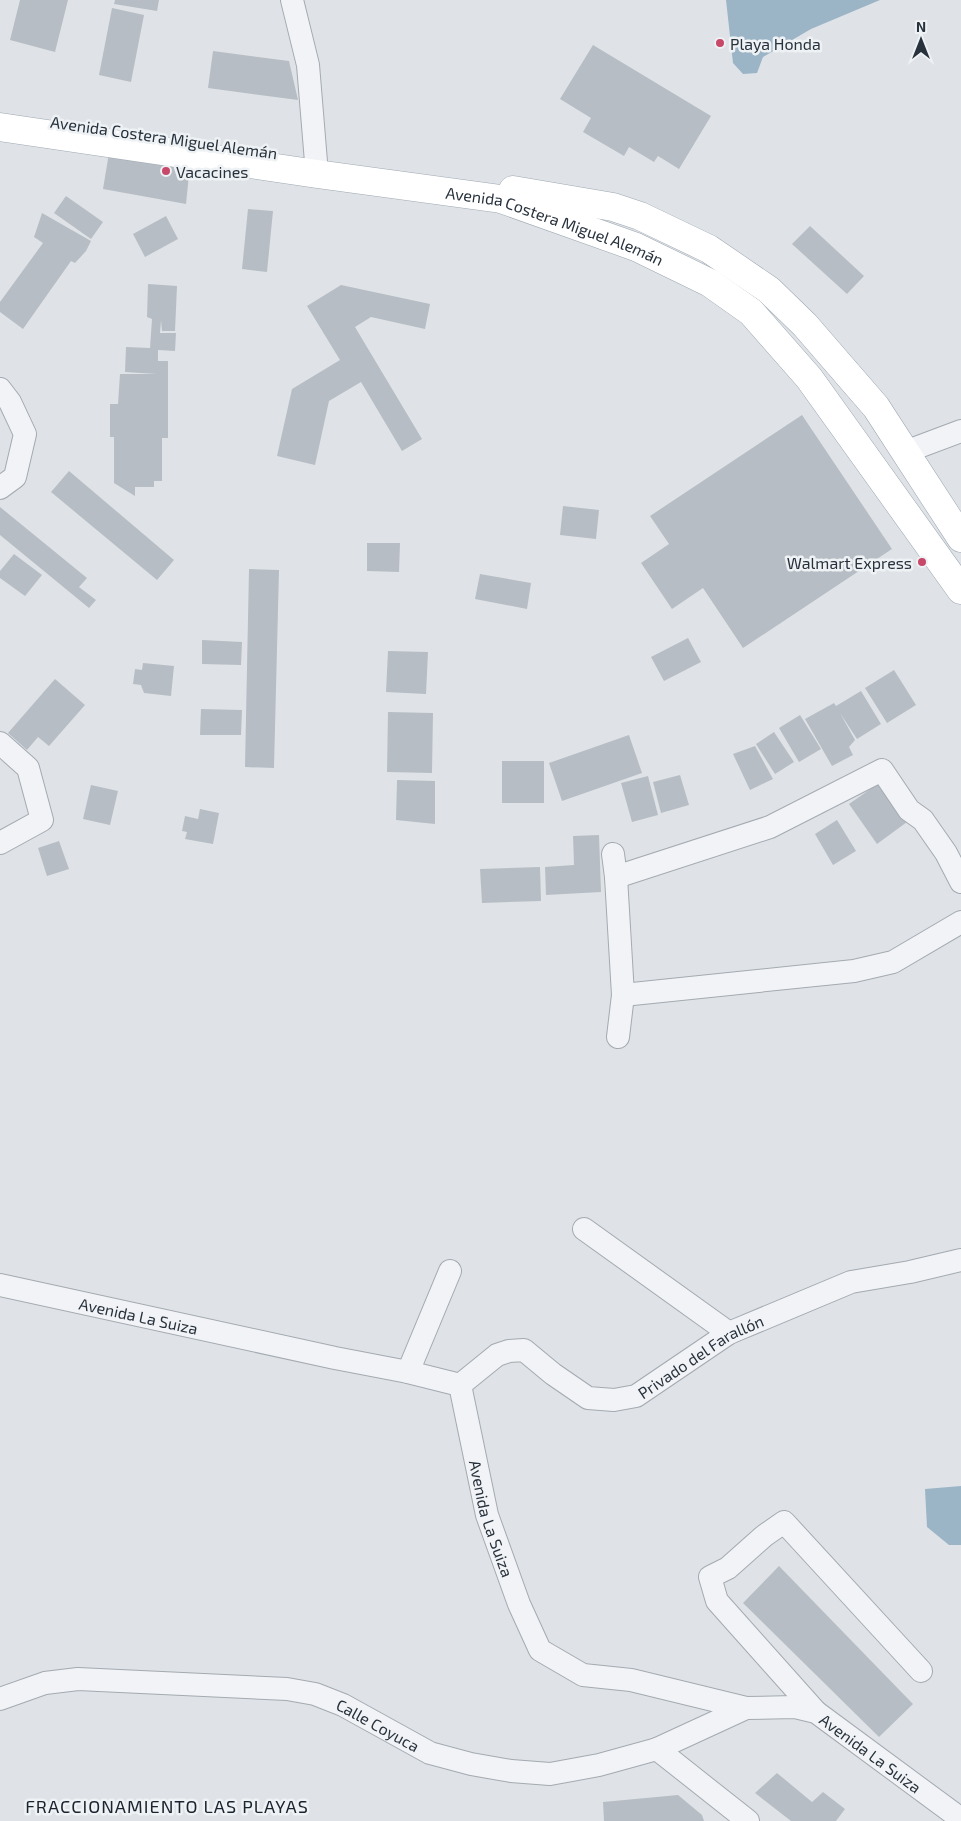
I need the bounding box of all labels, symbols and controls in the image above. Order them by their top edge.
north arrow [896,15,946,65]
text: N [916,18,926,35]
place label: Playa Honda [730,34,821,53]
marker: Playa Honda [714,37,726,49]
street label: Avenida Costera Miguel Alemán [49,112,279,162]
place label: Vacacines [176,162,249,181]
marker: Vacacines [160,165,172,177]
street label: Avenida Costera Miguel Alemán [445,182,667,269]
place label: Walmart Express [787,553,912,572]
marker: Walmart Express [916,556,928,568]
street label: Avenida La Suiza [78,1293,200,1337]
street label: Privado del Farallón [634,1310,766,1402]
street label: Avenida La Suiza [466,1458,518,1579]
street label: Calle Coyuca [334,1694,423,1755]
street label: Avenida La Suiza [817,1709,925,1796]
district label: FRACCIONAMIENTO LAS PLAYAS [25,1795,309,1817]

